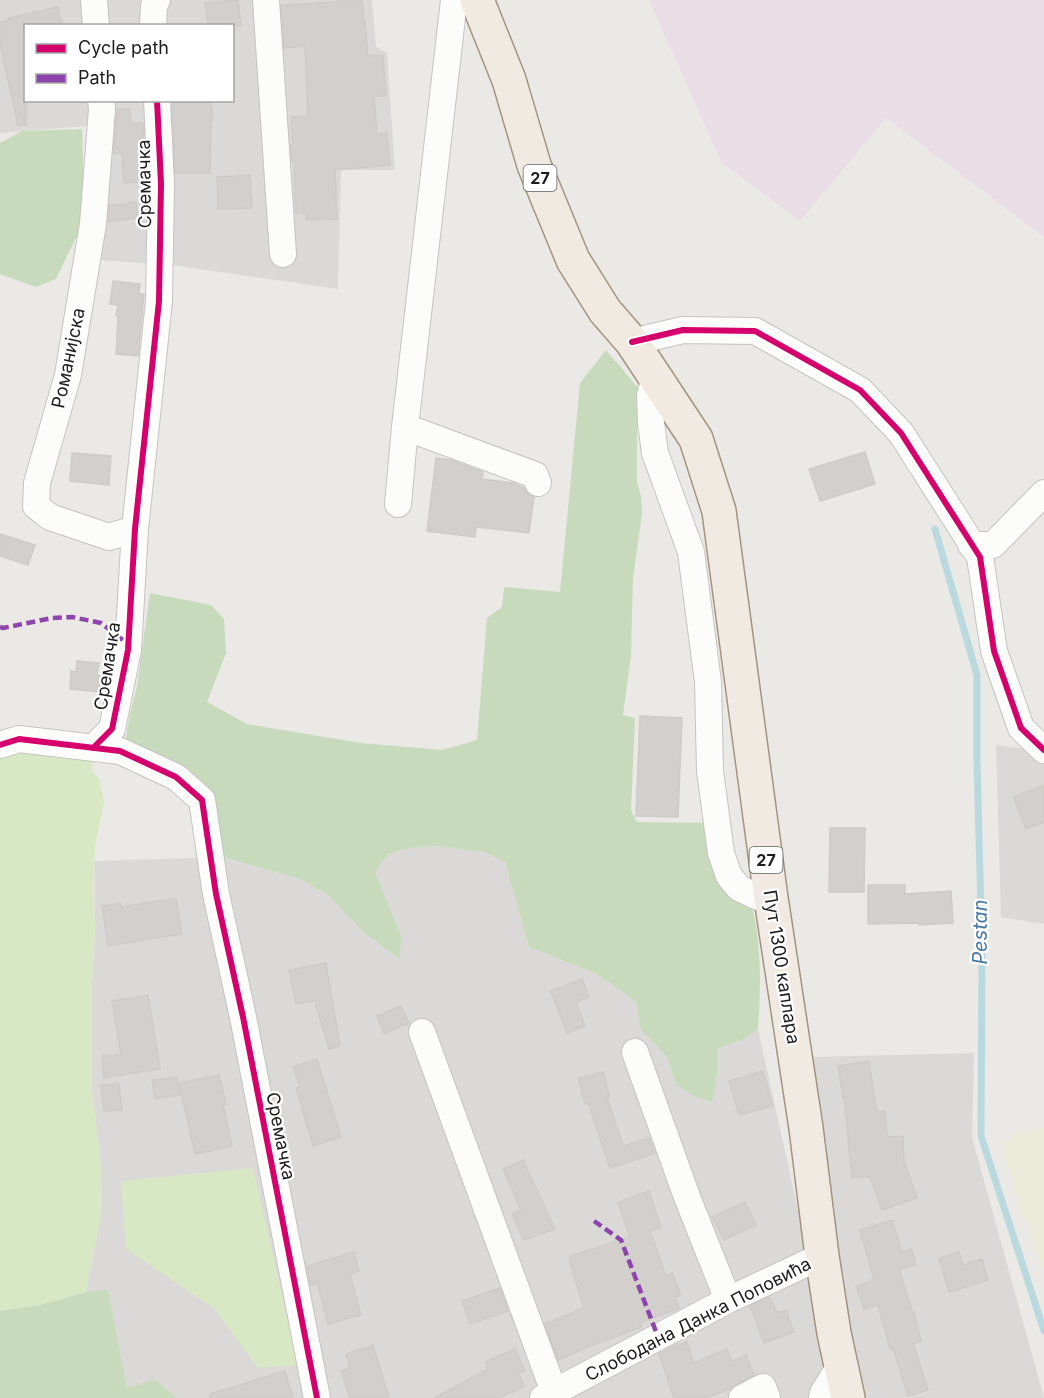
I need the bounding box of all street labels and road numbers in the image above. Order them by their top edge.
street label: Сремачка [133,139,155,229]
road number: 27 [524,165,556,191]
street label: Романијска [47,306,89,410]
street label: Сремачка [90,620,124,712]
road number: 27 [750,847,783,873]
street label: Пут 1300 каплара [759,888,805,1046]
street label: Сремачка [262,1090,300,1182]
street label: Слободана Данка Поповића [582,1253,814,1385]

